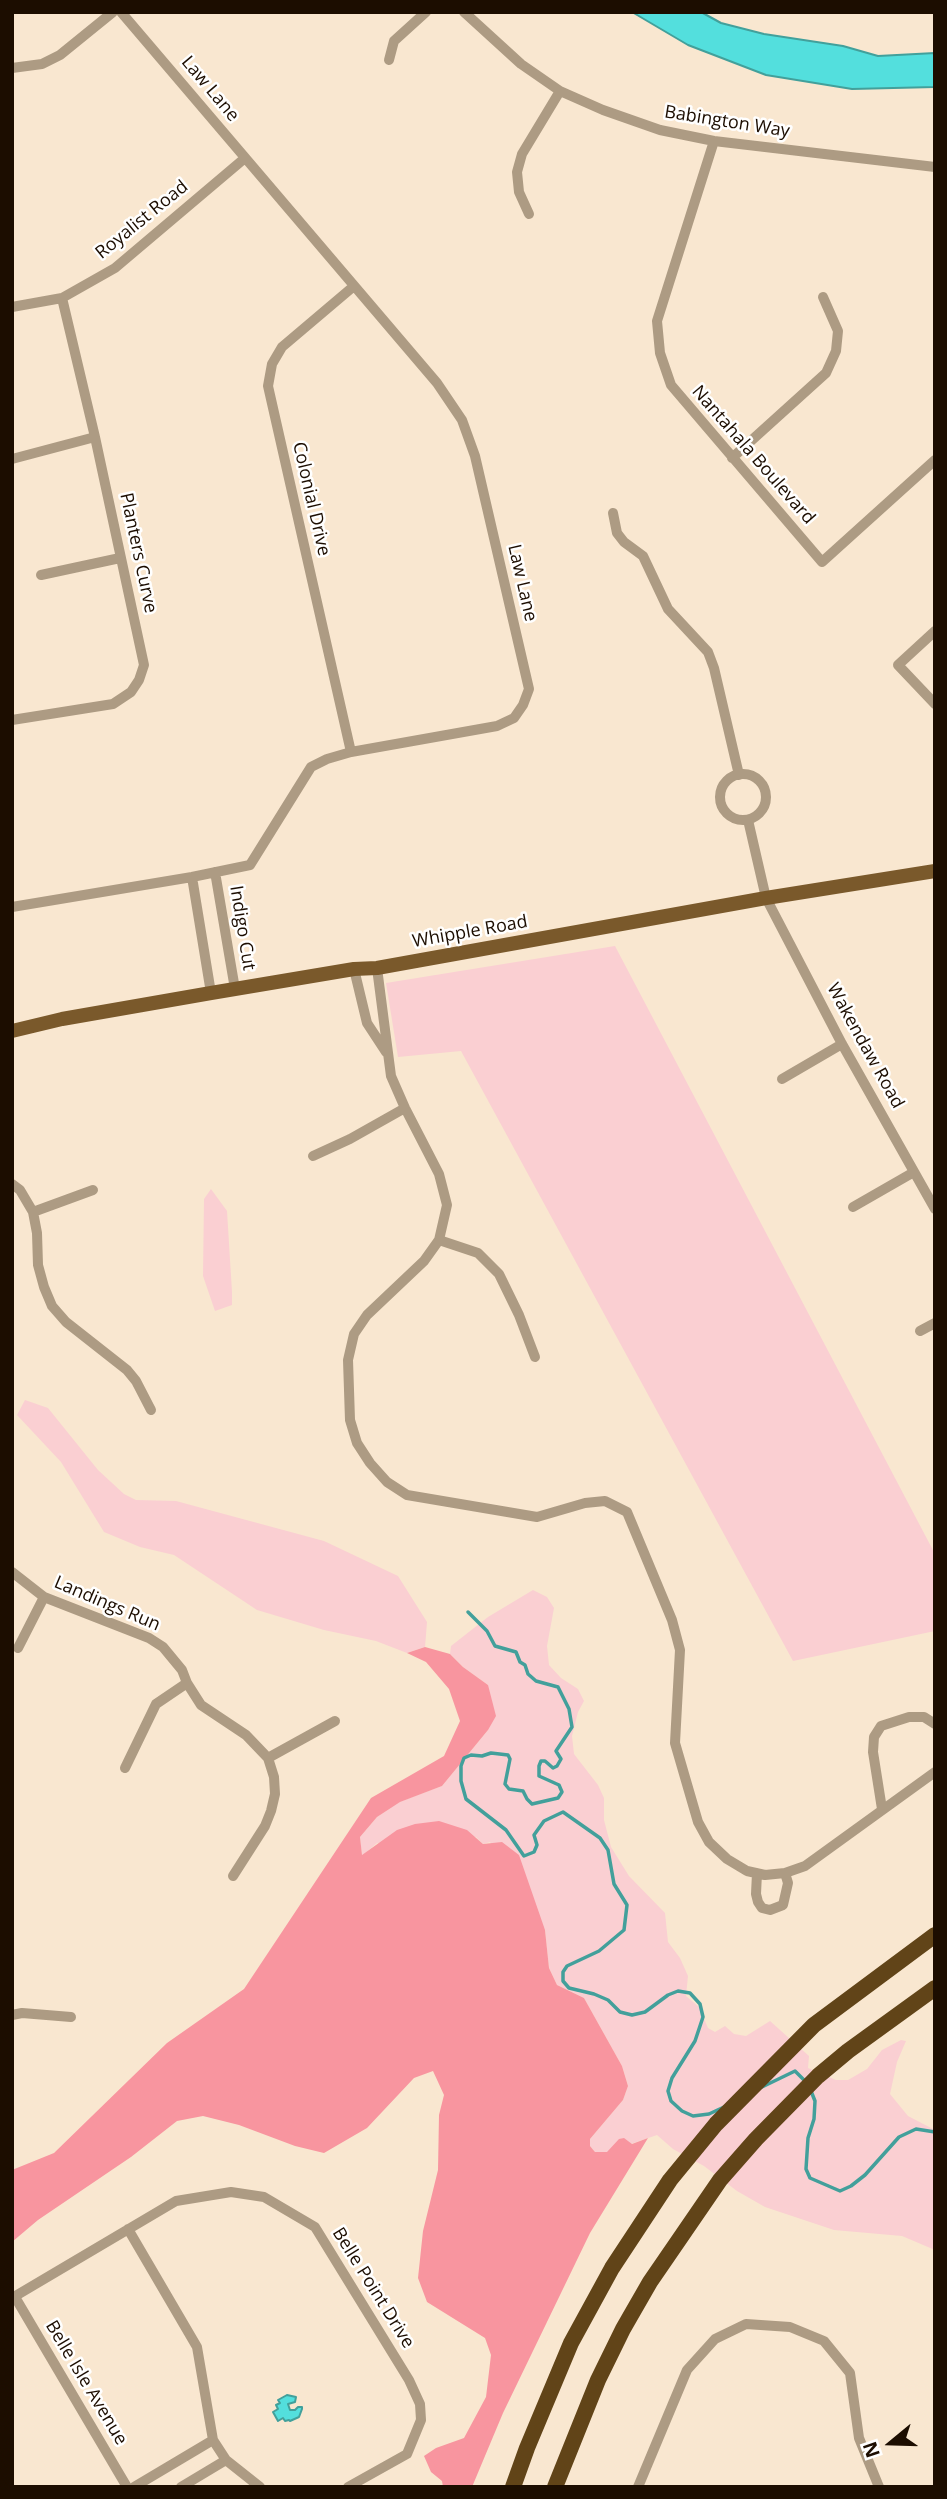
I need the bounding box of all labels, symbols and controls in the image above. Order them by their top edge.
street label: Law Lane [176,52,244,126]
street label: Babington Way [663,101,791,143]
street label: Royalist Road [91,176,193,264]
street label: Nantahala Boulevard [687,381,819,529]
street label: Colonial Drive [287,440,335,558]
street label: Planters Curve [115,491,161,615]
street label: Law Lane [503,542,541,624]
street label: Indigo Cut [225,884,259,972]
street label: Whipple Road [411,911,529,953]
street label: Wakendaw Road [822,980,908,1112]
street label: Landings Run [51,1572,163,1636]
street label: Belle Point Drive [327,2224,419,2352]
street label: Belle Isle Avenue [40,2317,132,2449]
north arrow [856,2408,926,2478]
text: N [856,2438,886,2461]

